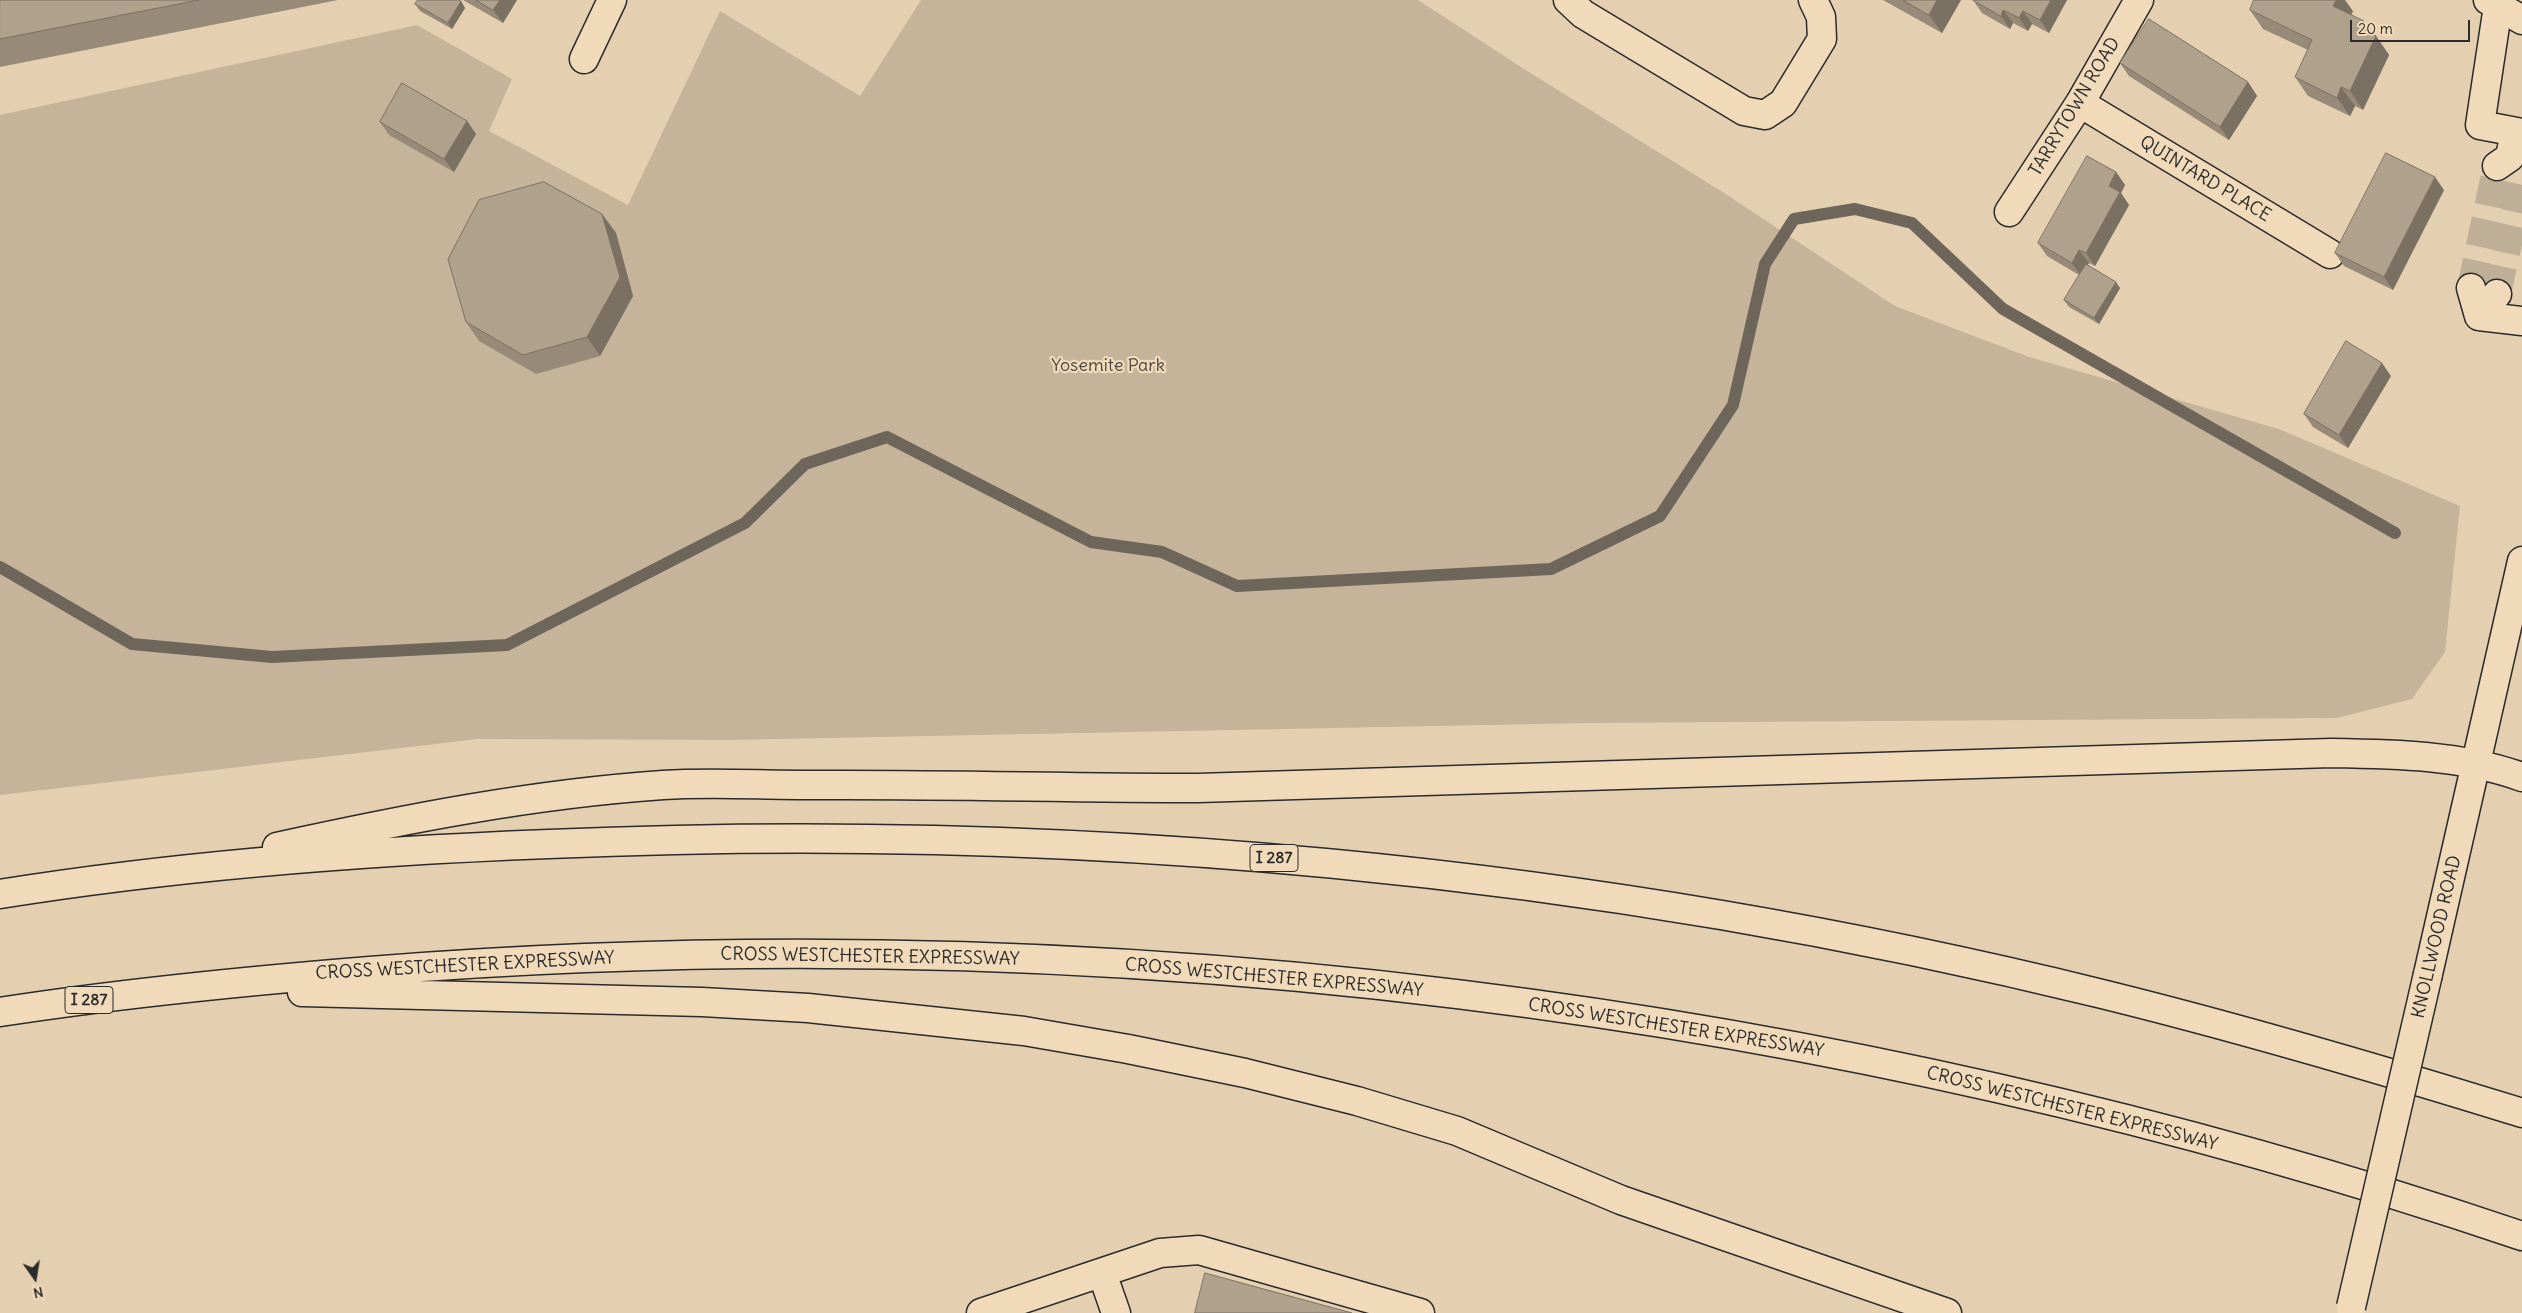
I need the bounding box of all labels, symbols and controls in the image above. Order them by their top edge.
scale bar [2352,10,2472,42]
text: 20 m [2358,19,2393,38]
street label: TARRYTOWN ROAD [2025,34,2125,180]
street label: QUINTARD PLACE [2135,131,2275,227]
park label: Yosemite Park [1051,355,1165,377]
road number: I 287 [1250,844,1298,871]
street label: KNOLLWOOD ROAD [2408,853,2466,1021]
street label: CROSS WESTCHESTER EXPRESSWAY [720,944,1020,970]
street label: CROSS WESTCHESTER EXPRESSWAY [315,947,615,985]
street label: CROSS WESTCHESTER EXPRESSWAY [1124,954,1424,1002]
road number: I 287 [65,986,113,1014]
street label: CROSS WESTCHESTER EXPRESSWAY [1527,994,1825,1062]
street label: CROSS WESTCHESTER EXPRESSWAY [1924,1062,2220,1156]
north arrow [10,1253,60,1303]
text: N [32,1283,45,1302]

